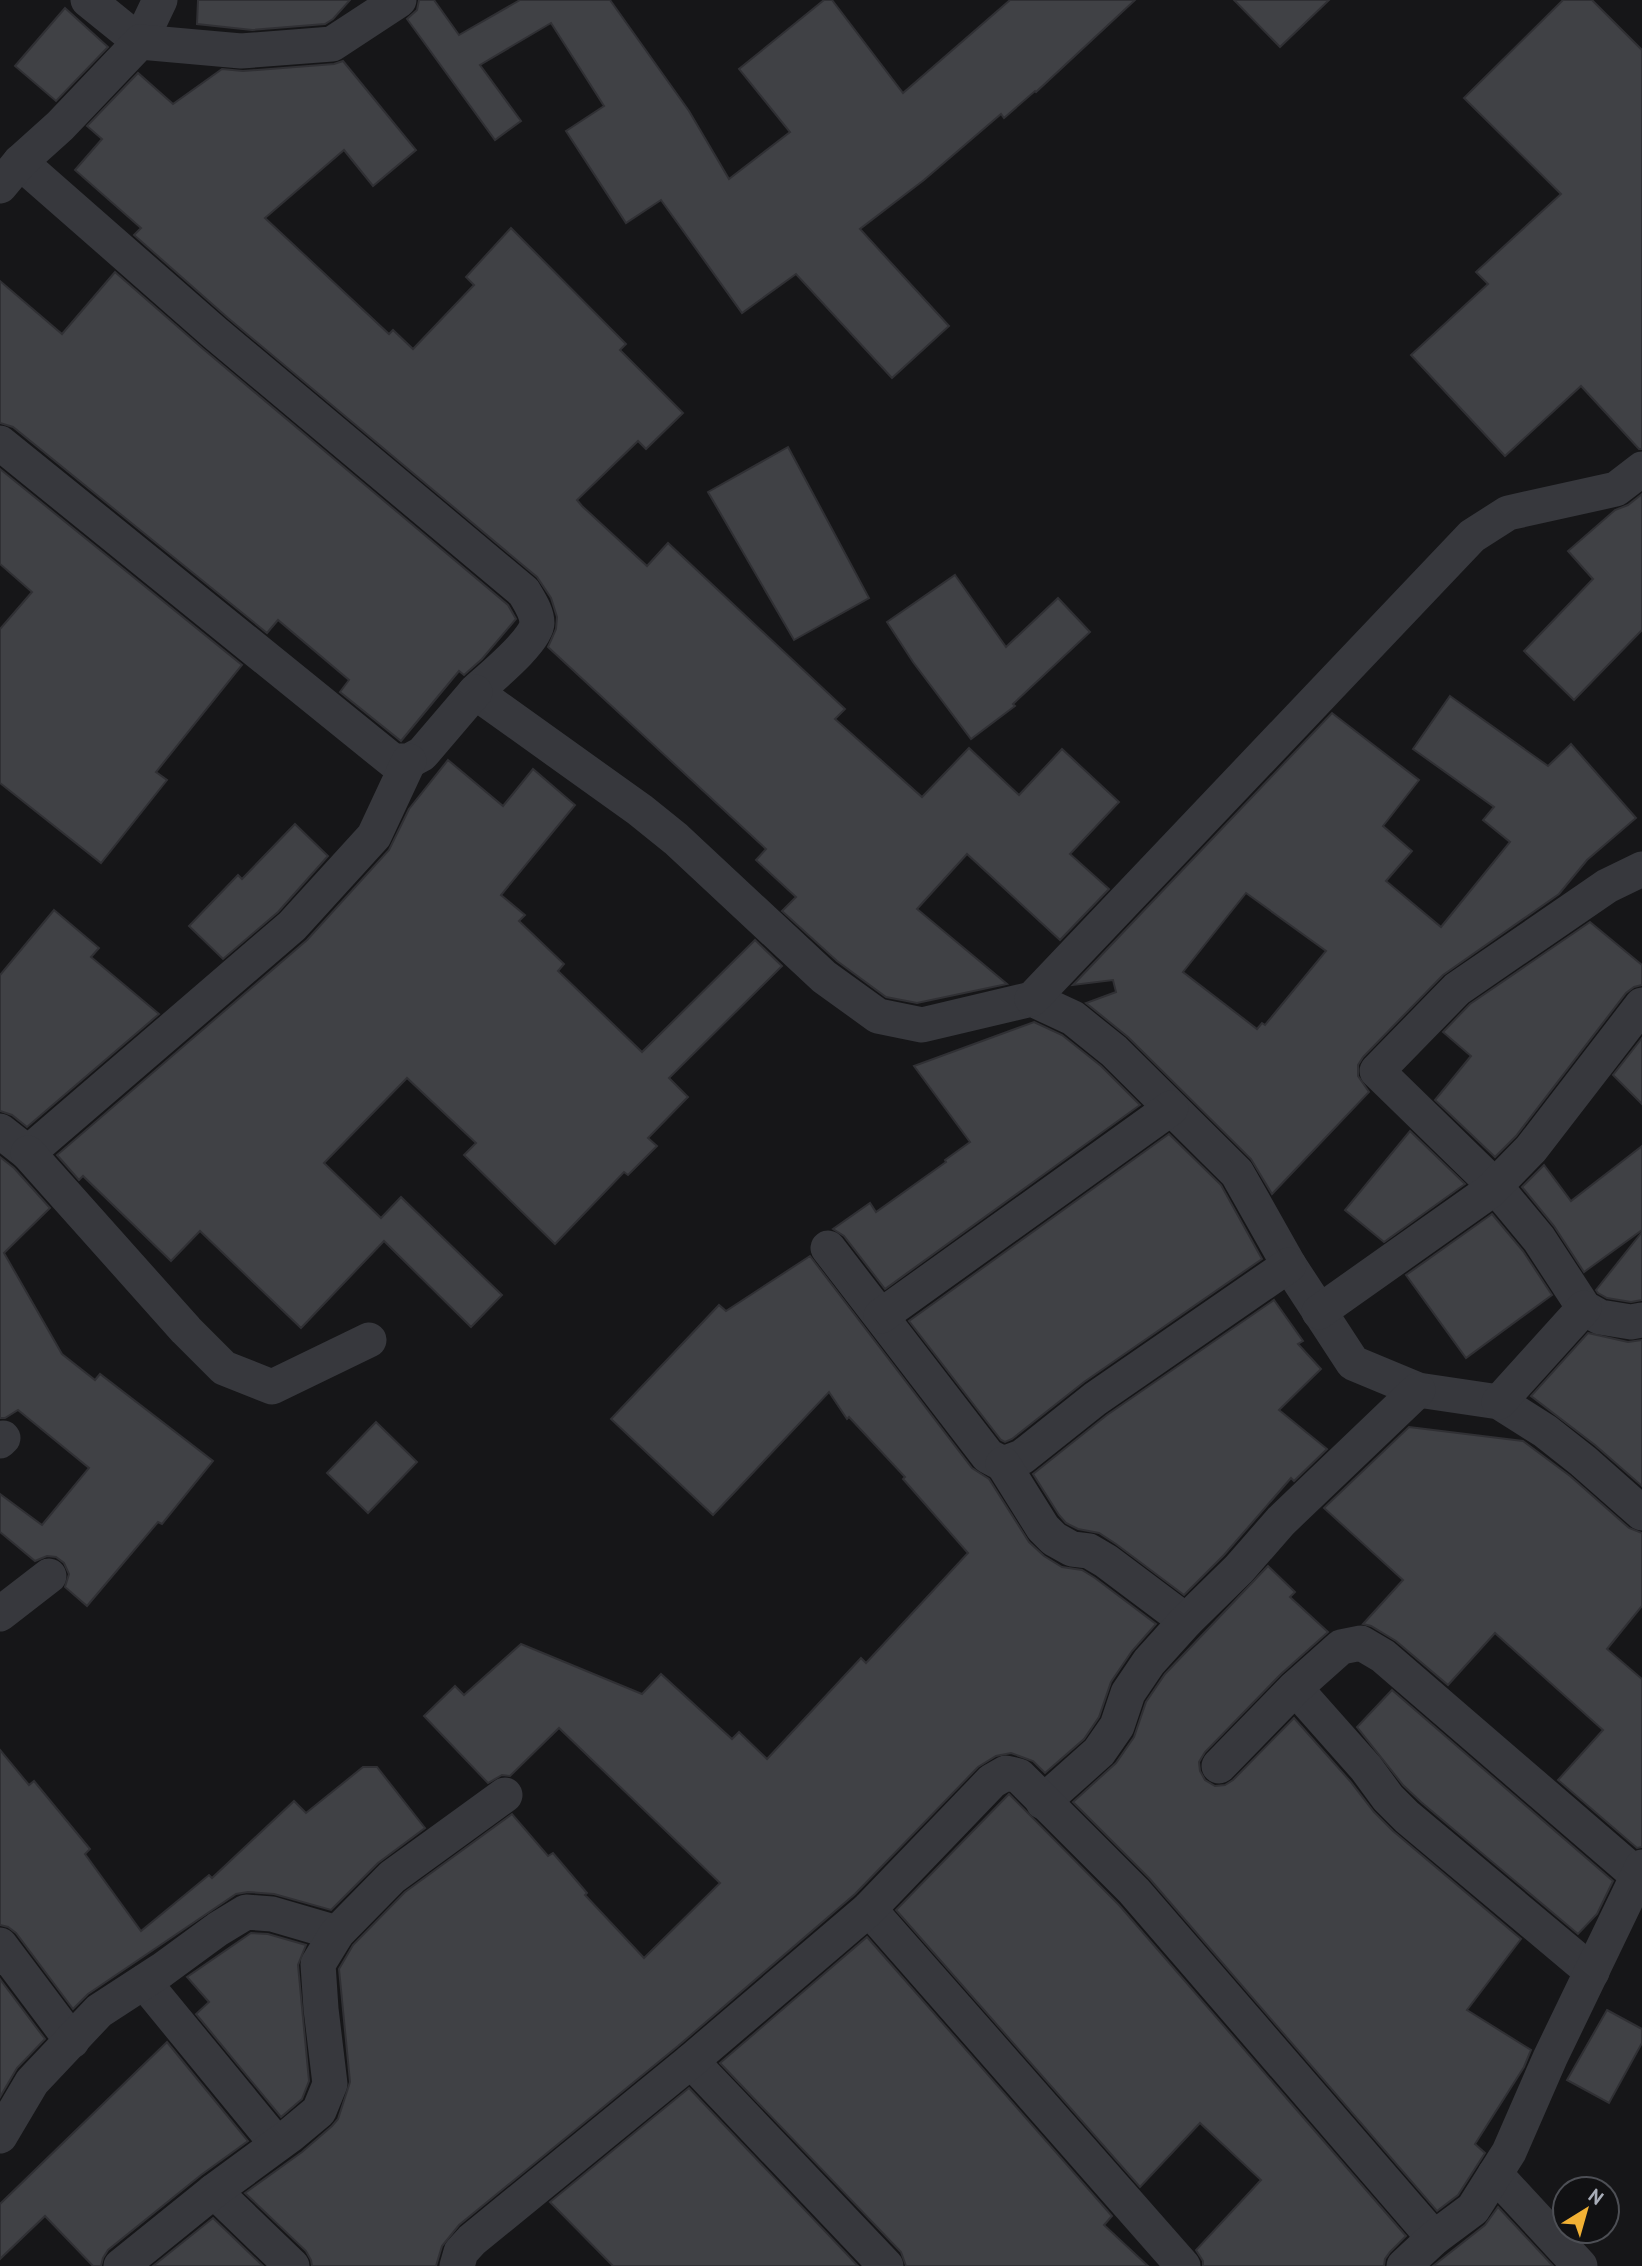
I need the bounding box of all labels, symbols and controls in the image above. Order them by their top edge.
north arrow [1551,2175,1621,2245]
text: N [1584,2183,1608,2210]

